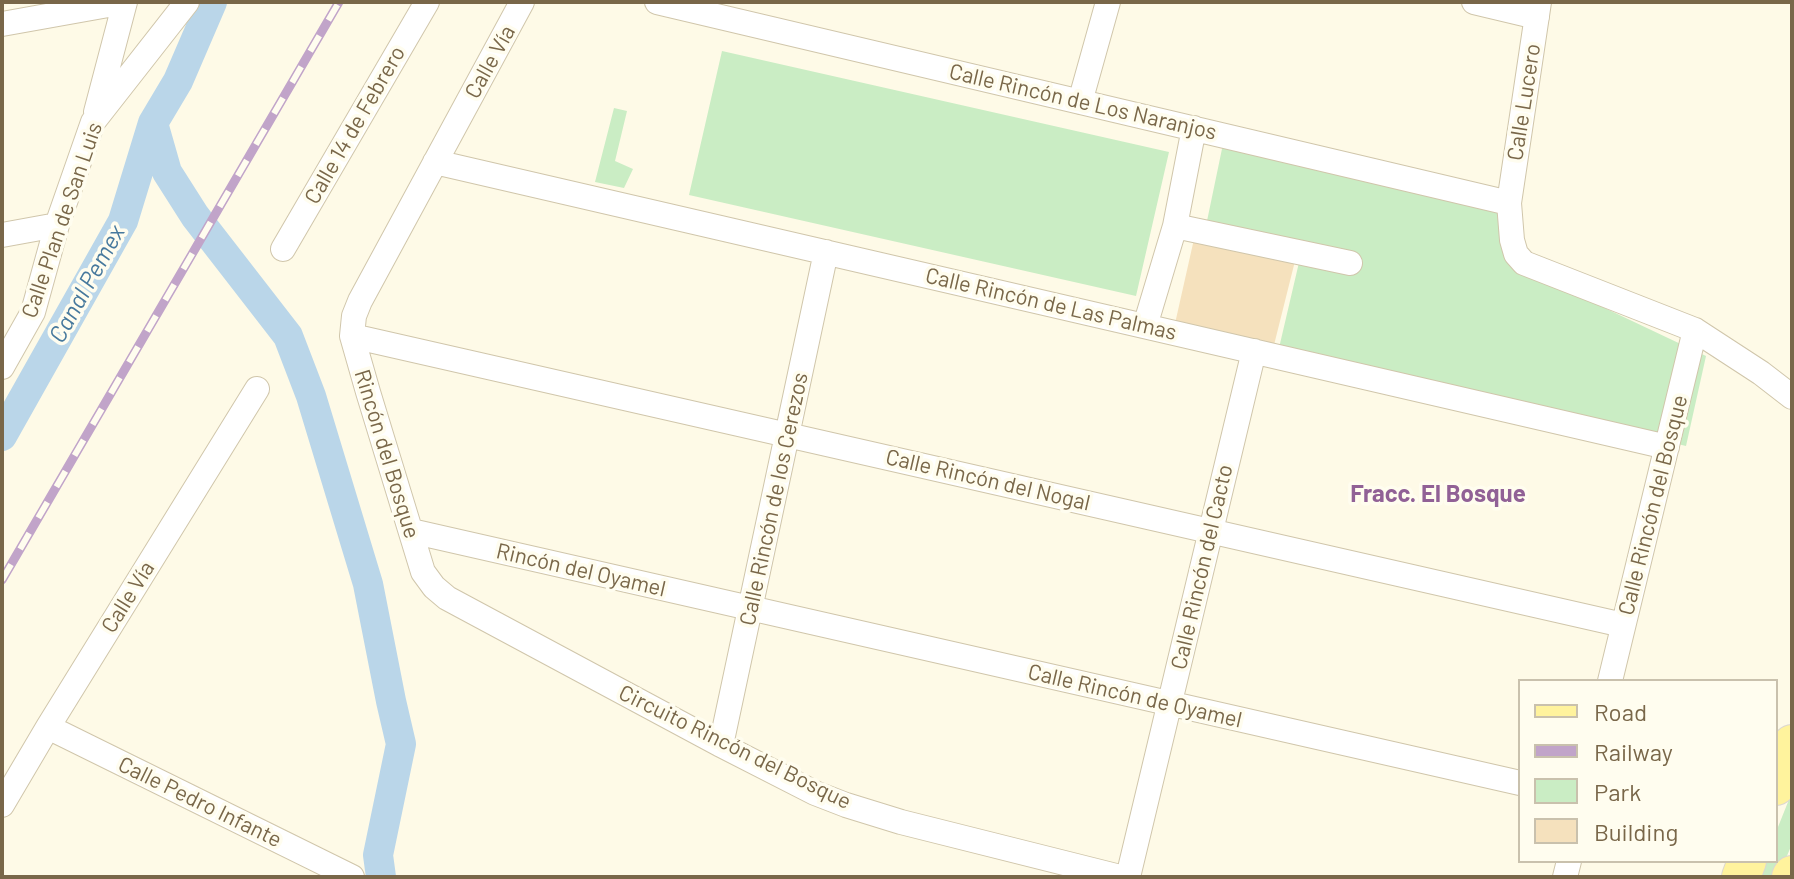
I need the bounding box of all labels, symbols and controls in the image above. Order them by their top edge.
street label: Calle Vía [459,21,521,103]
street label: Calle 14 de Febrero [299,41,411,209]
street label: Calle Lucero [1502,42,1546,162]
street label: Calle Rincón de Los Naranjos [947,58,1219,146]
street label: Calle Plan de San Luis [16,119,108,321]
water label: Canal Pemex [43,220,131,348]
street label: Calle Rincón de Las Palmas [923,262,1179,346]
street label: Rincón del Bosque [349,366,425,542]
street label: Calle Rincón de los Cerezos [734,370,814,628]
street label: Calle Rincón del Bosque [1613,392,1693,618]
street label: Calle Rincón del Nogal [883,444,1093,516]
street label: Calle Rincón del Cacto [1166,462,1238,672]
district label: Fracc. El Bosque [1350,480,1526,508]
street label: Rincón del Oyamel [494,538,668,602]
street label: Calle Vía [96,556,160,638]
street label: Calle Rincón de Oyamel [1025,659,1245,733]
street label: Circuito Rincón del Bosque [615,679,855,815]
legend [1518,679,1778,863]
text: Road [1594,697,1647,726]
text: Railway [1594,737,1673,766]
street label: Calle Pedro Infante [114,751,286,853]
text: Park [1594,777,1641,806]
text: Building [1594,817,1678,846]

